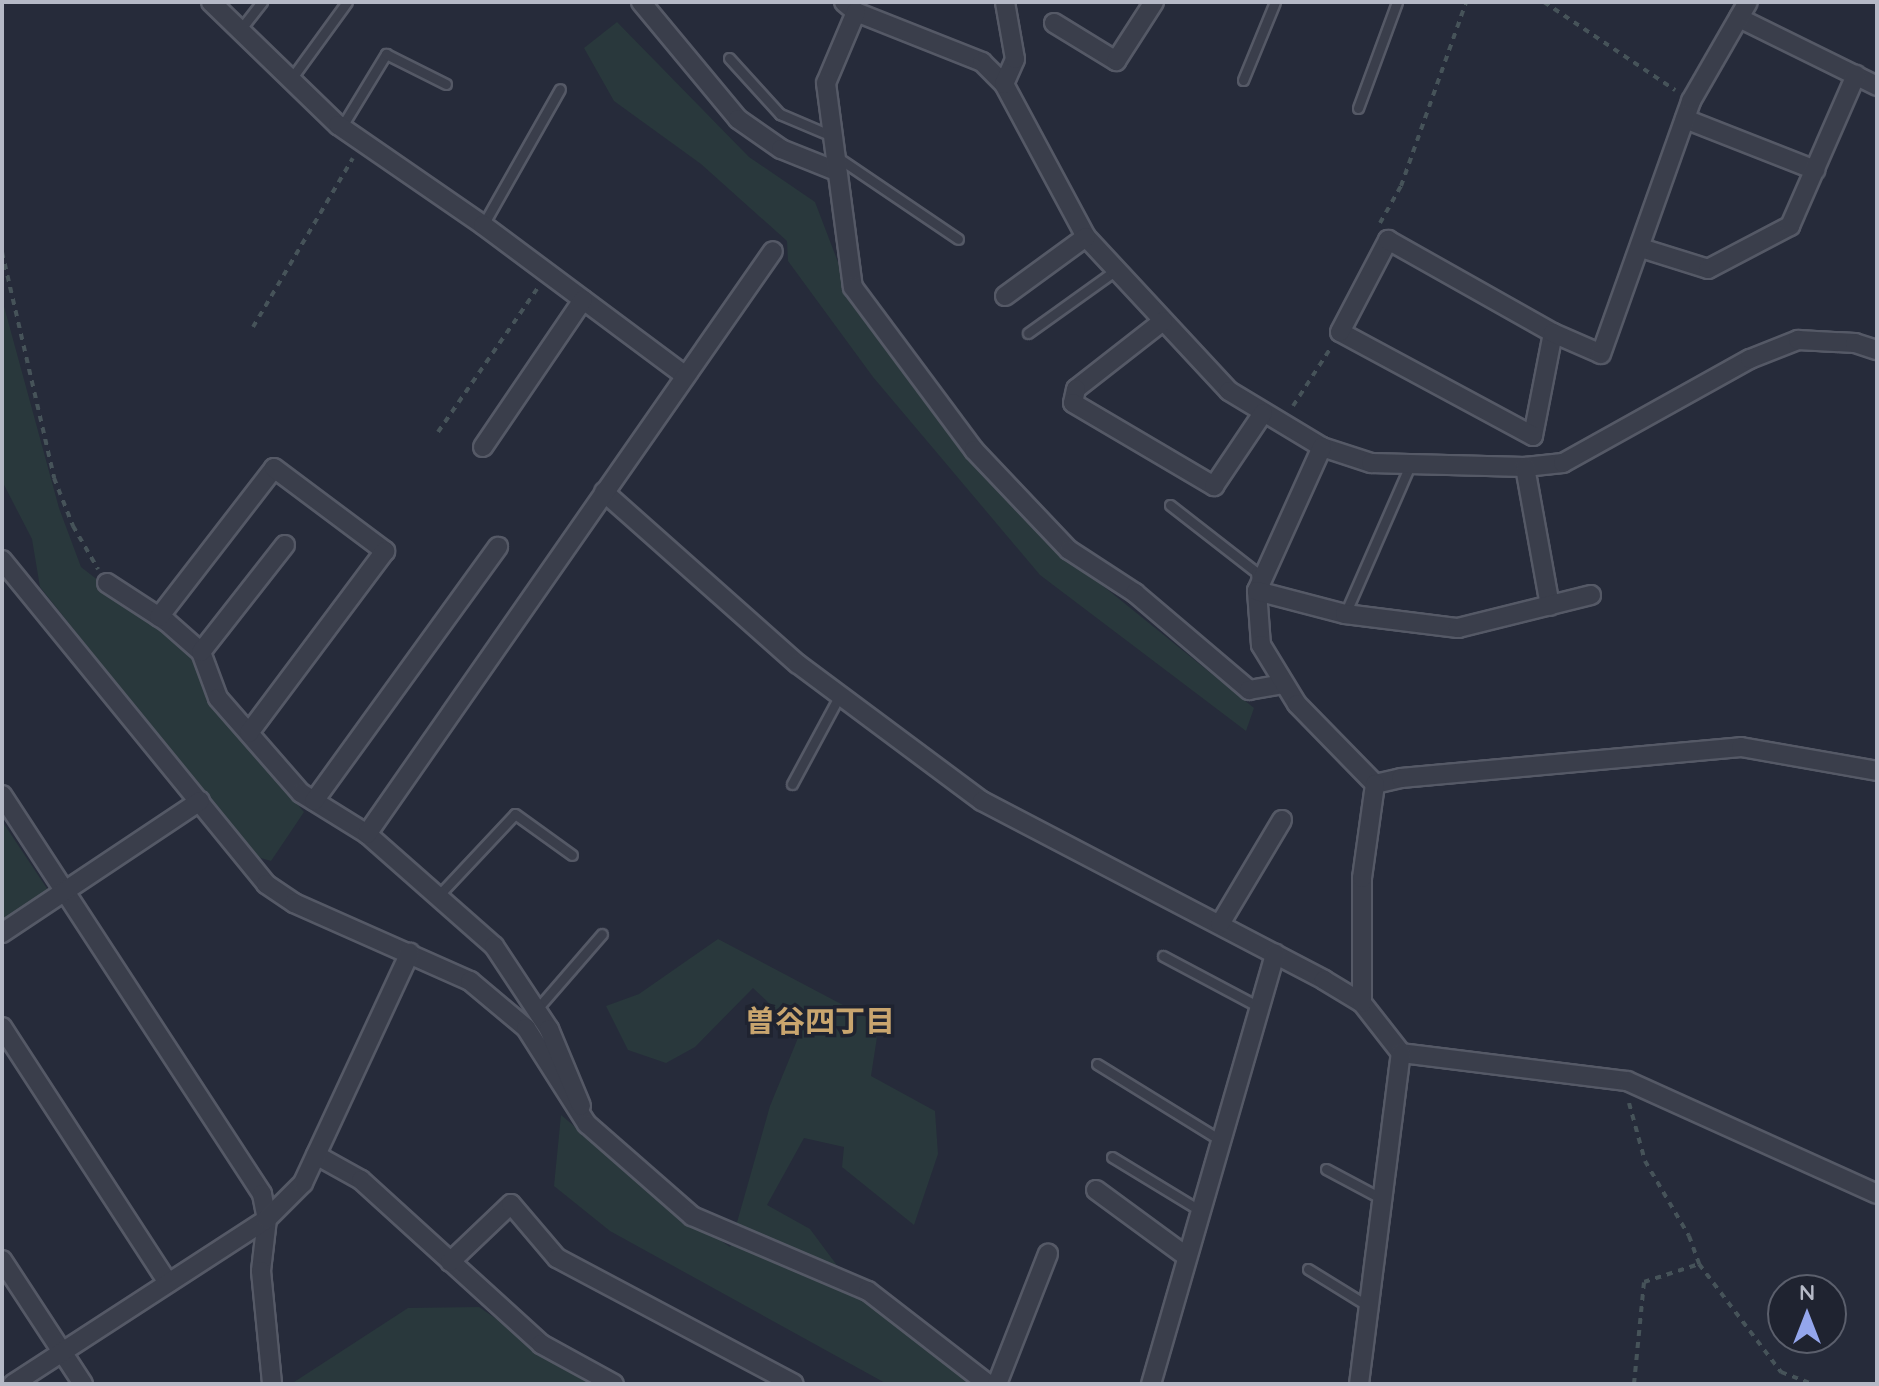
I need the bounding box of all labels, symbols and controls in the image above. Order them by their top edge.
district label: 曽谷四丁目 [745,1003,895,1039]
north arrow [1767,1274,1847,1354]
text: N [1799,1278,1815,1306]

